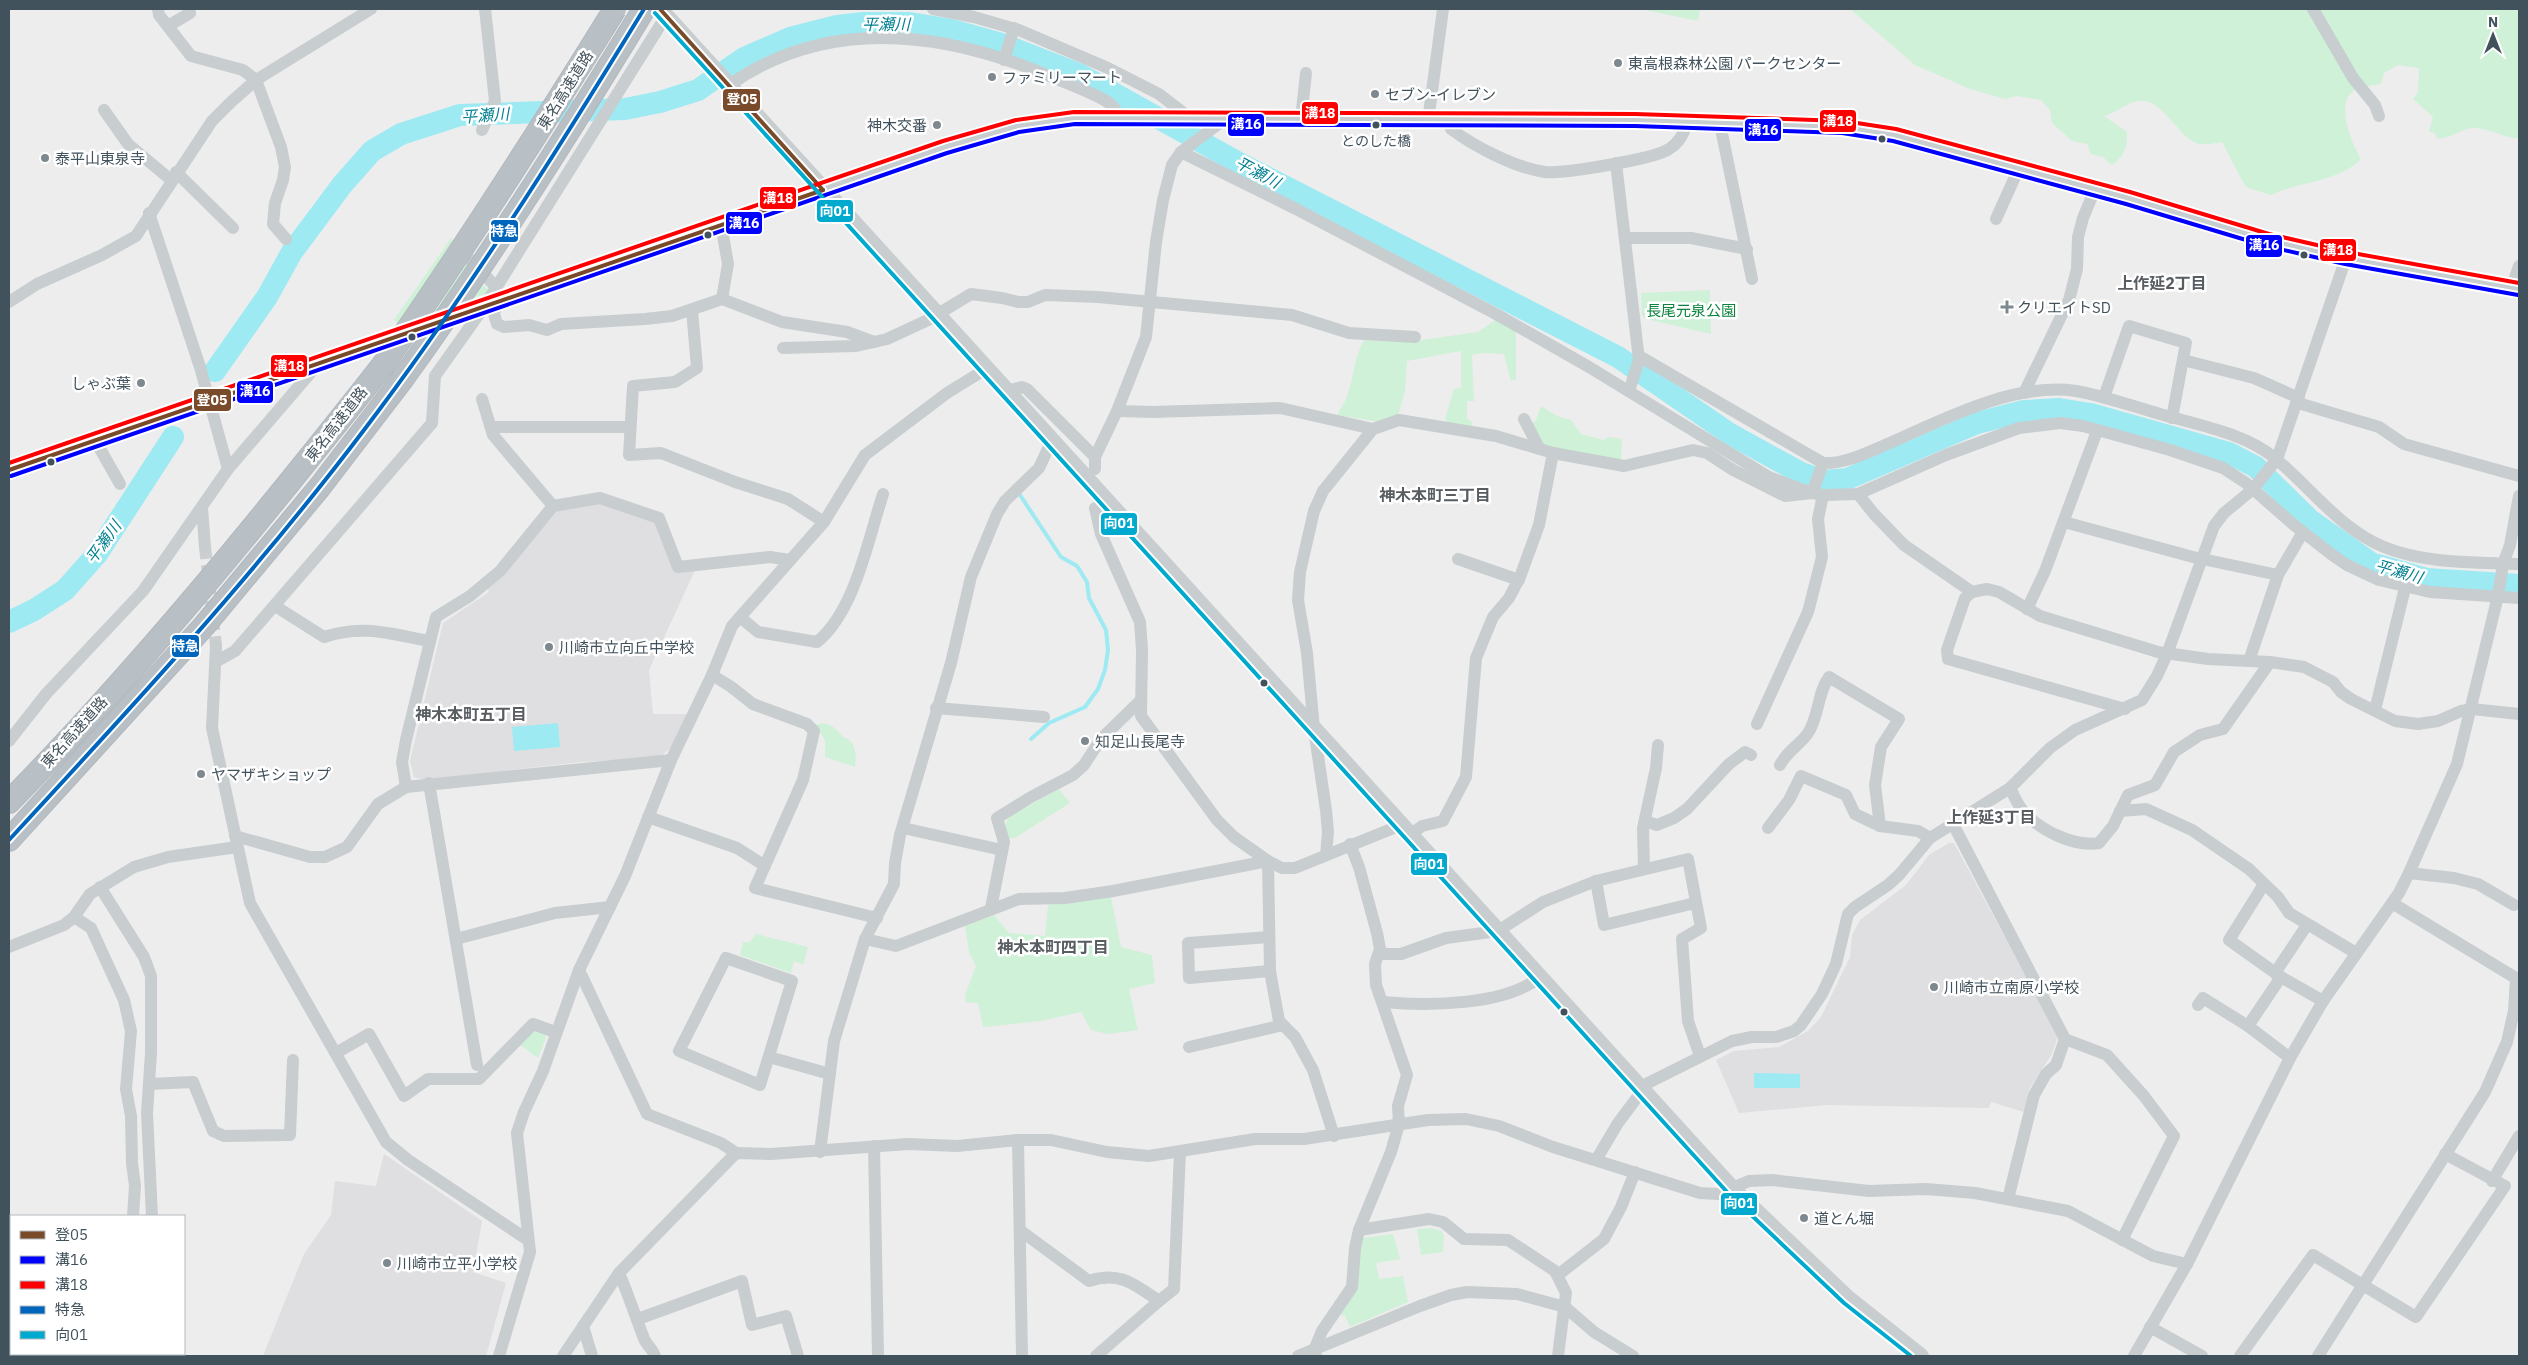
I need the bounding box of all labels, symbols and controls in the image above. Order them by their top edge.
north arrow [2468,10,2518,60]
text: N [2488,13,2498,31]
water label: 平瀬川 [862,14,912,34]
street label: 東名高速道路 [533,47,597,133]
place label: 東高根森林公園 パークセンター [1628,54,1842,73]
marker: 東高根森林公園 パークセンター [1612,57,1624,69]
place label: ファミリーマート [1002,68,1122,87]
marker: ファミリーマート [986,71,998,83]
place label: セブン-イレブン [1385,85,1496,104]
line badge: 登05 [722,88,761,112]
marker: セブン-イレブン [1369,88,1381,100]
text: 登05 [727,90,757,108]
line badge: 溝18 [1301,101,1339,125]
water label: 平瀬川 [460,103,512,127]
text: 溝18 [1305,104,1335,122]
line badge: 溝18 [1819,109,1857,133]
text: 溝18 [1823,112,1853,130]
line badge: 溝16 [1227,113,1265,137]
text: 溝16 [1231,115,1261,133]
place label: 神木交番 [867,116,927,135]
line badge: 溝16 [1744,118,1782,142]
marker: 神木交番 [931,119,943,131]
marker: とのした橋 [1371,120,1381,130]
text: 溝16 [1748,121,1778,139]
place label: とのした橋 [1341,132,1411,150]
unlabelled marker [1877,134,1887,144]
place label: 泰平山東泉寺 [55,149,145,168]
marker: 泰平山東泉寺 [39,152,51,164]
water label: 平瀬川 [1232,152,1286,193]
line badge: 溝18 [759,186,797,210]
text: 溝18 [763,189,793,207]
line badge: 向01 [816,199,854,223]
text: 向01 [820,202,851,220]
line badge: 溝16 [725,211,763,235]
text: 溝16 [729,214,759,232]
line badge: 特急 [490,219,519,243]
text: 特急 [490,222,518,240]
unlabelled marker [703,230,713,240]
line badge: 溝16 [2245,234,2283,258]
text: 溝16 [2249,236,2279,254]
line badge: 溝18 [2319,238,2357,262]
text: 溝18 [2323,241,2353,259]
unlabelled marker [2299,250,2309,260]
district label: 上作延2丁目 [2117,273,2207,293]
place label: クリエイトSD [2017,298,2111,317]
park label: 長尾元泉公園 [1646,301,1736,320]
marker: クリエイトSD [2001,301,2013,313]
unlabelled marker [407,332,417,342]
line badge: 溝18 [270,354,308,378]
text: 溝18 [274,357,304,375]
place label: しゃぶ葉 [71,374,131,393]
marker: しゃぶ葉 [135,377,147,389]
line badge: 溝16 [236,380,274,404]
text: 溝16 [240,382,270,400]
street label: 東名高速道路 [301,383,371,465]
line badge: 登05 [193,388,232,412]
text: 登05 [197,391,227,409]
unlabelled marker [46,457,56,467]
district label: 神木本町三丁目 [1379,485,1491,505]
line badge: 向01 [1100,512,1138,536]
text: 向01 [1104,514,1135,532]
water label: 平瀬川 [81,515,126,567]
water label: 平瀬川 [2373,555,2427,588]
line badge: 特急 [171,634,200,658]
text: 特急 [171,637,199,655]
place label: 川崎市立向丘中学校 [559,638,694,657]
marker: 川崎市立向丘中学校 [543,641,555,653]
unlabelled marker [1259,678,1269,688]
street label: 東名高速道路 [37,692,111,772]
district label: 神木本町五丁目 [415,704,527,724]
place label: 知足山長尾寺 [1095,732,1185,751]
marker: 知足山長尾寺 [1079,735,1091,747]
place label: ヤマザキショップ [211,765,331,784]
marker: ヤマザキショップ [195,768,207,780]
district label: 上作延3丁目 [1946,807,2036,827]
line badge: 向01 [1410,852,1448,876]
text: 向01 [1414,855,1445,873]
district label: 神木本町四丁目 [997,937,1109,957]
place label: 川崎市立南原小学校 [1944,978,2079,997]
marker: 川崎市立南原小学校 [1928,981,1940,993]
unlabelled marker [1559,1007,1569,1017]
line badge: 向01 [1720,1192,1758,1216]
text: 向01 [1724,1194,1755,1212]
place label: 道とん堀 [1814,1209,1874,1228]
marker: 道とん堀 [1798,1212,1810,1224]
legend [10,1215,185,1355]
text: 登05 [55,1225,88,1244]
text: 溝16 [55,1250,88,1269]
place label: 川崎市立平小学校 [397,1254,517,1273]
marker: 川崎市立平小学校 [381,1257,393,1269]
text: 溝18 [55,1275,88,1294]
text: 特急 [55,1300,85,1319]
text: 向01 [55,1325,88,1344]

